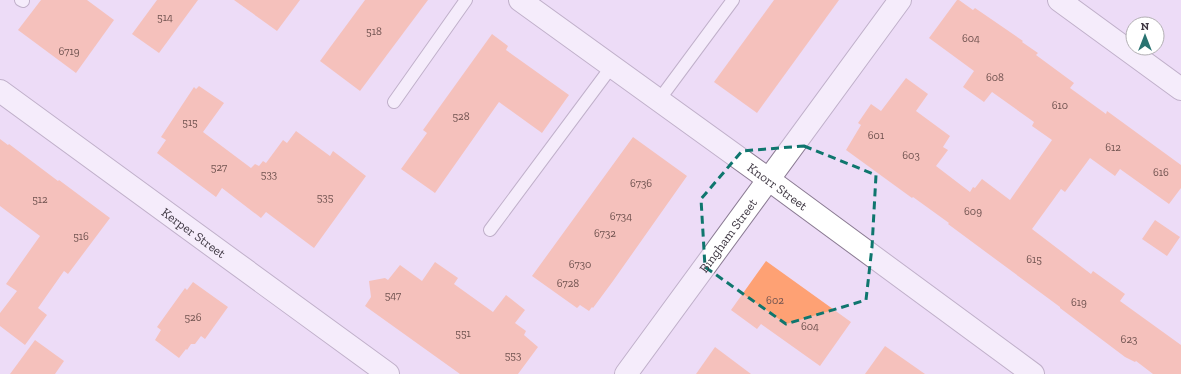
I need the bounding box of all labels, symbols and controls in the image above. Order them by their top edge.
house number: 514 [157,11,173,24]
north arrow [1125,16,1165,56]
text: N [1141,20,1150,33]
house number: 518 [366,25,382,38]
house number: 604 [962,32,980,45]
house number: 6719 [58,45,80,58]
house number: 608 [986,71,1004,84]
house number: 610 [1052,99,1068,112]
house number: 528 [452,110,470,123]
house number: 515 [182,116,198,129]
house number: 601 [868,129,885,142]
house number: 612 [1105,141,1121,154]
house number: 603 [902,149,920,162]
street label: Knorr Street [745,160,810,214]
house number: 527 [211,161,227,174]
house number: 616 [1153,166,1169,179]
house number: 533 [261,168,277,181]
house number: 6736 [630,177,652,190]
house number: 535 [317,191,334,204]
house number: 512 [32,193,48,206]
street label: Bingham Street [696,195,760,276]
street label: Kerper Street [159,205,229,261]
house number: 609 [964,205,982,218]
house number: 6734 [610,210,632,223]
house number: 6732 [594,227,616,240]
house number: 516 [73,230,89,243]
house number: 615 [1026,253,1042,266]
house number: 6730 [569,258,591,271]
house number: 6728 [557,277,579,290]
house number: 547 [385,289,401,302]
house number: 602 [766,294,784,307]
house number: 619 [1071,296,1087,309]
house number: 526 [184,311,202,324]
house number: 604 [801,320,819,333]
house number: 551 [455,327,472,340]
house number: 623 [1121,333,1137,346]
house number: 553 [505,349,521,362]

